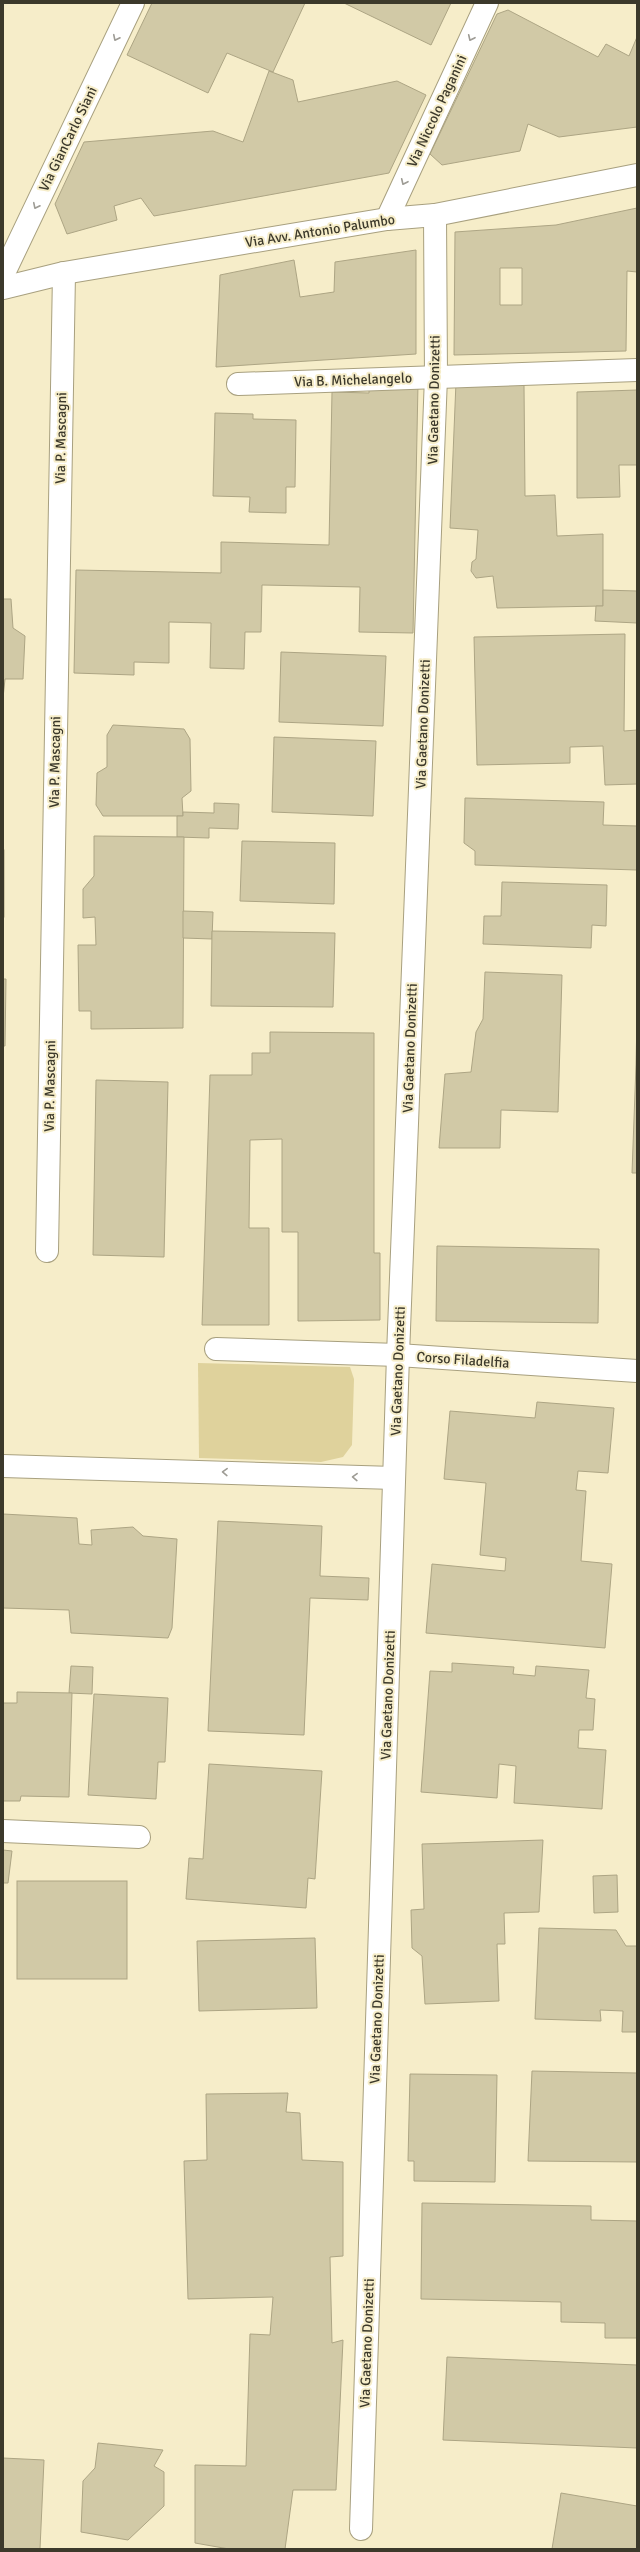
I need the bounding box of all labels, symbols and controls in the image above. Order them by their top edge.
one-way arrow [113,34,121,41]
one-way arrow [468,34,476,42]
street label: Via Niccolo Paganini [404,52,470,170]
street label: Via GianCarlo Siani [35,84,101,194]
one-way arrow [401,177,409,185]
one-way arrow [33,202,41,209]
street label: Via Avv. Antonio Palumbo [244,211,396,251]
street label: Via Gaetano Donizetti [424,335,444,465]
street label: Via B. Michelangelo [294,369,412,391]
street label: Via P. Mascagni [52,392,70,484]
street label: Via Gaetano Donizetti [412,659,434,789]
street label: Via P. Mascagni [46,716,64,808]
street label: Via Gaetano Donizetti [399,983,421,1113]
street label: Via P. Mascagni [41,1040,59,1132]
street label: Via Gaetano Donizetti [387,1306,409,1436]
street label: Corso Filadelfia [416,1348,510,1372]
one-way arrow [222,1467,228,1476]
one-way arrow [352,1473,358,1481]
street label: Via Gaetano Donizetti [377,1630,399,1760]
street label: Via Gaetano Donizetti [366,1954,388,2084]
street label: Via Gaetano Donizetti [356,2278,378,2408]

